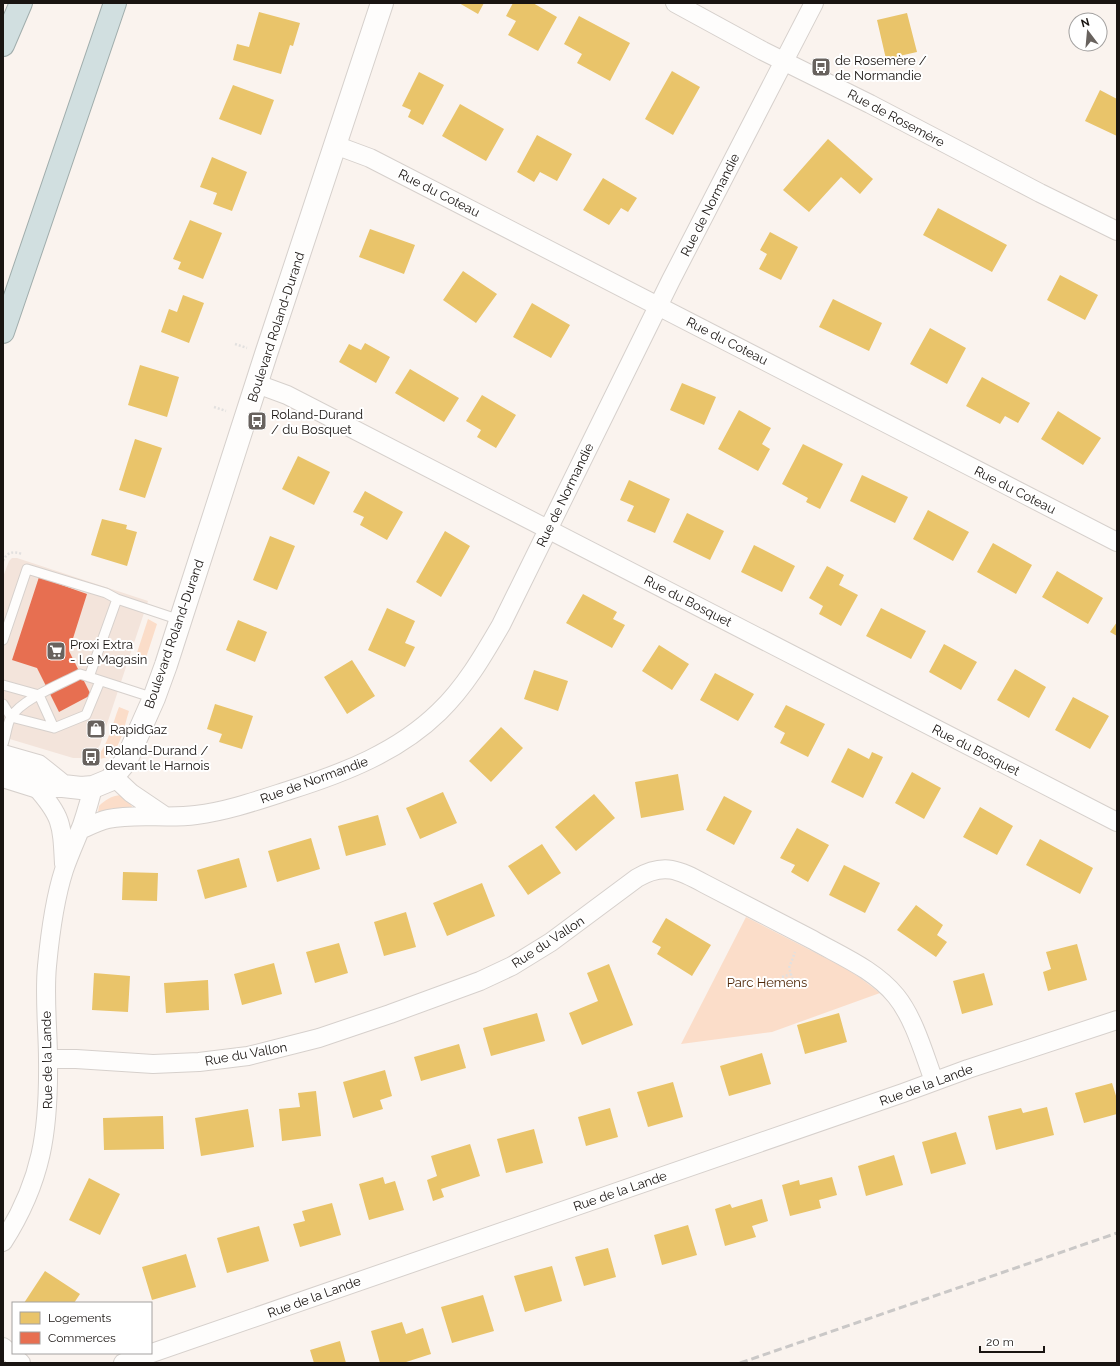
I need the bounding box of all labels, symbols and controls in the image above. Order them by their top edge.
north arrow [1068,12,1108,52]
text: N [1080,15,1091,30]
place label: de Rosemère / de Normandie [835,53,927,83]
bus stop icon: de Rosemère / de Normandie [810,56,832,78]
street label: Rue de Rosemère [845,86,947,150]
street label: Rue de Normandie [678,151,743,259]
street label: Rue du Coteau [396,166,482,220]
street label: Boulevard Roland-Durand [245,250,307,404]
street label: Rue du Coteau [684,314,770,368]
place label: Roland-Durand / du Bosquet [271,407,363,437]
bus stop icon: Roland-Durand / du Bosquet [246,410,268,432]
street label: Rue de Normandie [533,440,597,549]
street label: Rue du Coteau [972,463,1058,517]
street label: Boulevard Roland-Durand [141,557,207,711]
street label: Rue du Bosquet [642,572,735,630]
place label: Proxi Extra - Le Magasin [70,637,147,667]
supermarket icon: Proxi Extra - Le Magasin [45,640,67,662]
shop icon: RapidGaz [85,718,107,740]
street label: Rue du Bosquet [930,721,1023,779]
place label: RapidGaz [110,722,167,737]
place label: Roland-Durand / devant le Harnois [105,743,210,773]
bus stop icon: Roland-Durand / devant le Harnois [80,746,102,768]
street label: Rue de Normandie [258,753,370,806]
street label: Rue du Vallon [509,913,587,971]
park label: Parc Hemens [727,975,807,990]
street label: Rue de la Lande [39,1011,55,1109]
street label: Rue du Vallon [204,1039,288,1069]
street label: Rue de la Lande [877,1061,975,1109]
street label: Rue de la Lande [571,1168,669,1214]
street label: Rue de la Lande [265,1273,363,1321]
legend [12,1302,152,1354]
text: Logements [48,1311,111,1325]
scale bar [980,1328,1044,1354]
text: Commerces [48,1331,116,1345]
text: 20 m [986,1335,1014,1349]

